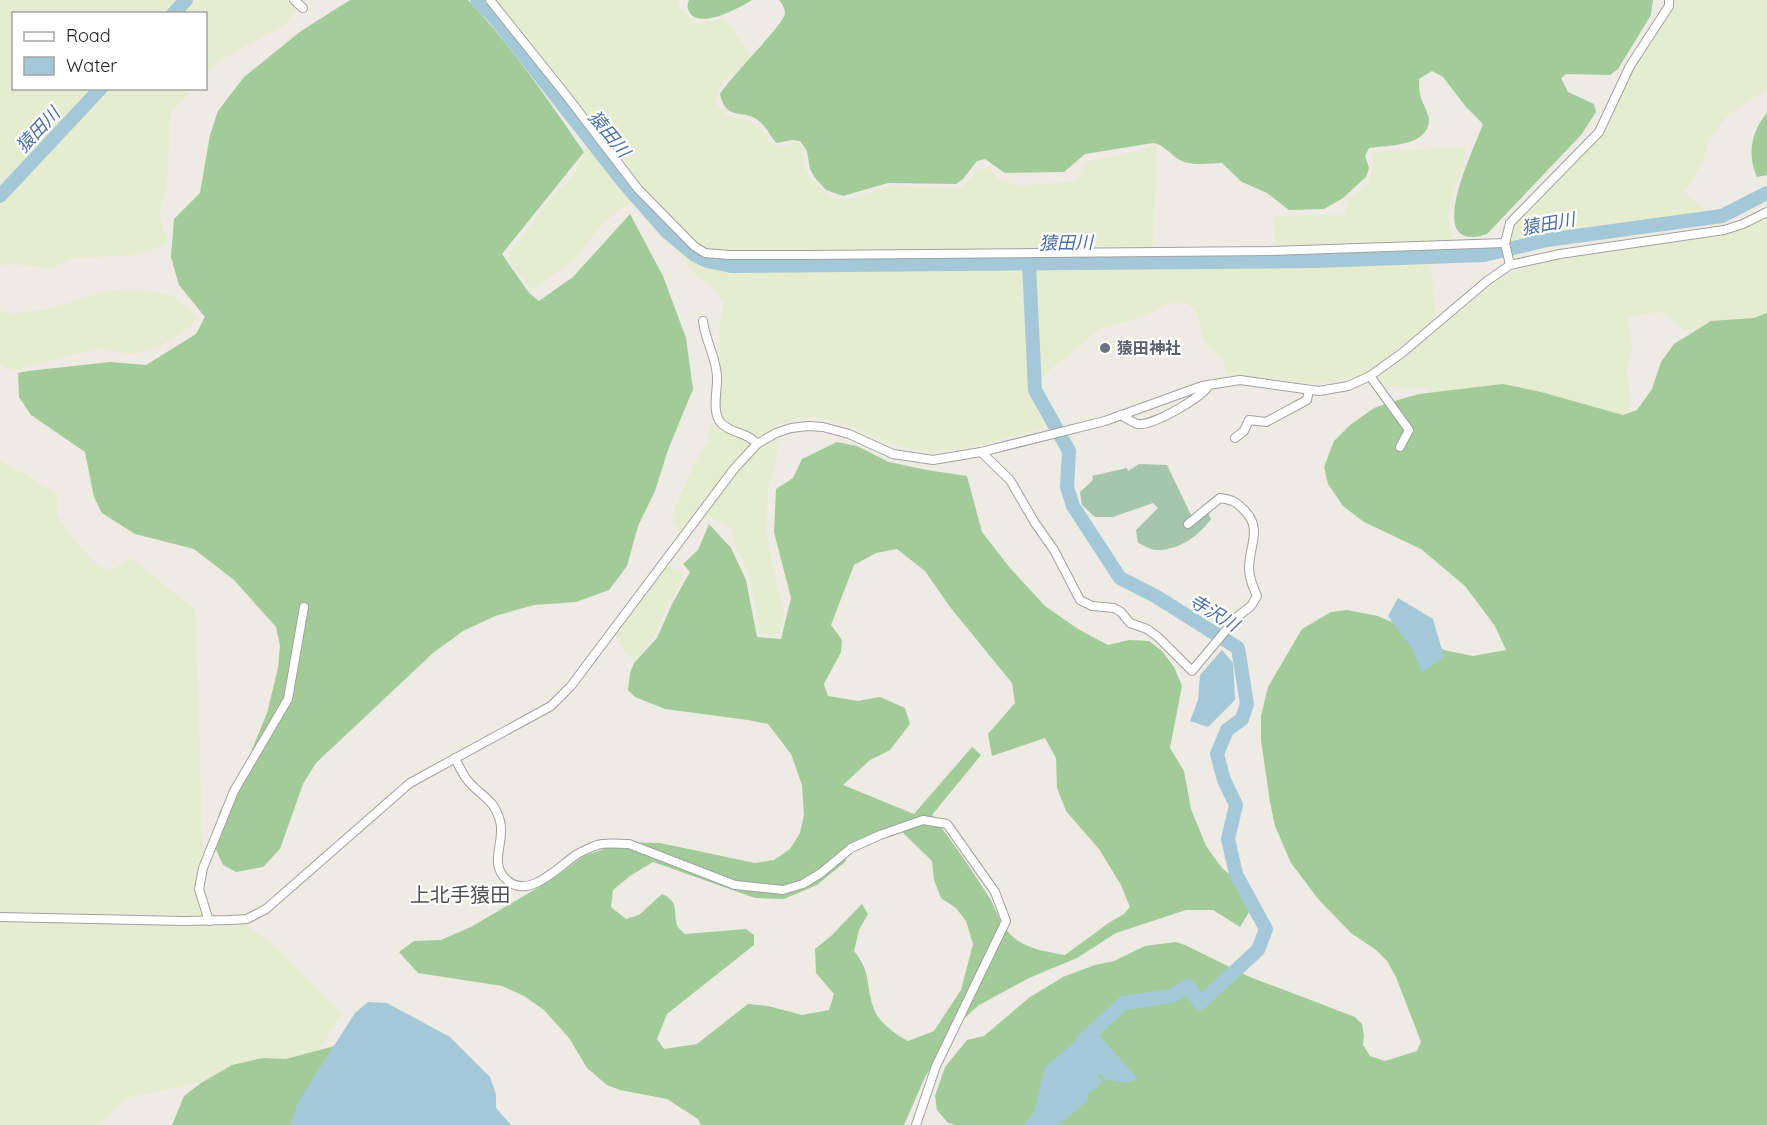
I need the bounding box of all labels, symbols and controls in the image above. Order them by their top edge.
legend [12,12,207,90]
text: Road [66,24,111,47]
text: Water [66,54,117,77]
water label: 猿田川 [11,101,66,157]
water label: 猿田川 [583,105,637,163]
water label: 猿田川 [1519,207,1578,240]
water label: 猿田川 [1039,230,1095,254]
place label: 猿田神社 [1117,338,1181,358]
marker: 猿田神社 [1098,341,1112,355]
water label: 寺沢川 [1185,589,1245,637]
district label: 上北手猿田 [410,882,510,907]

